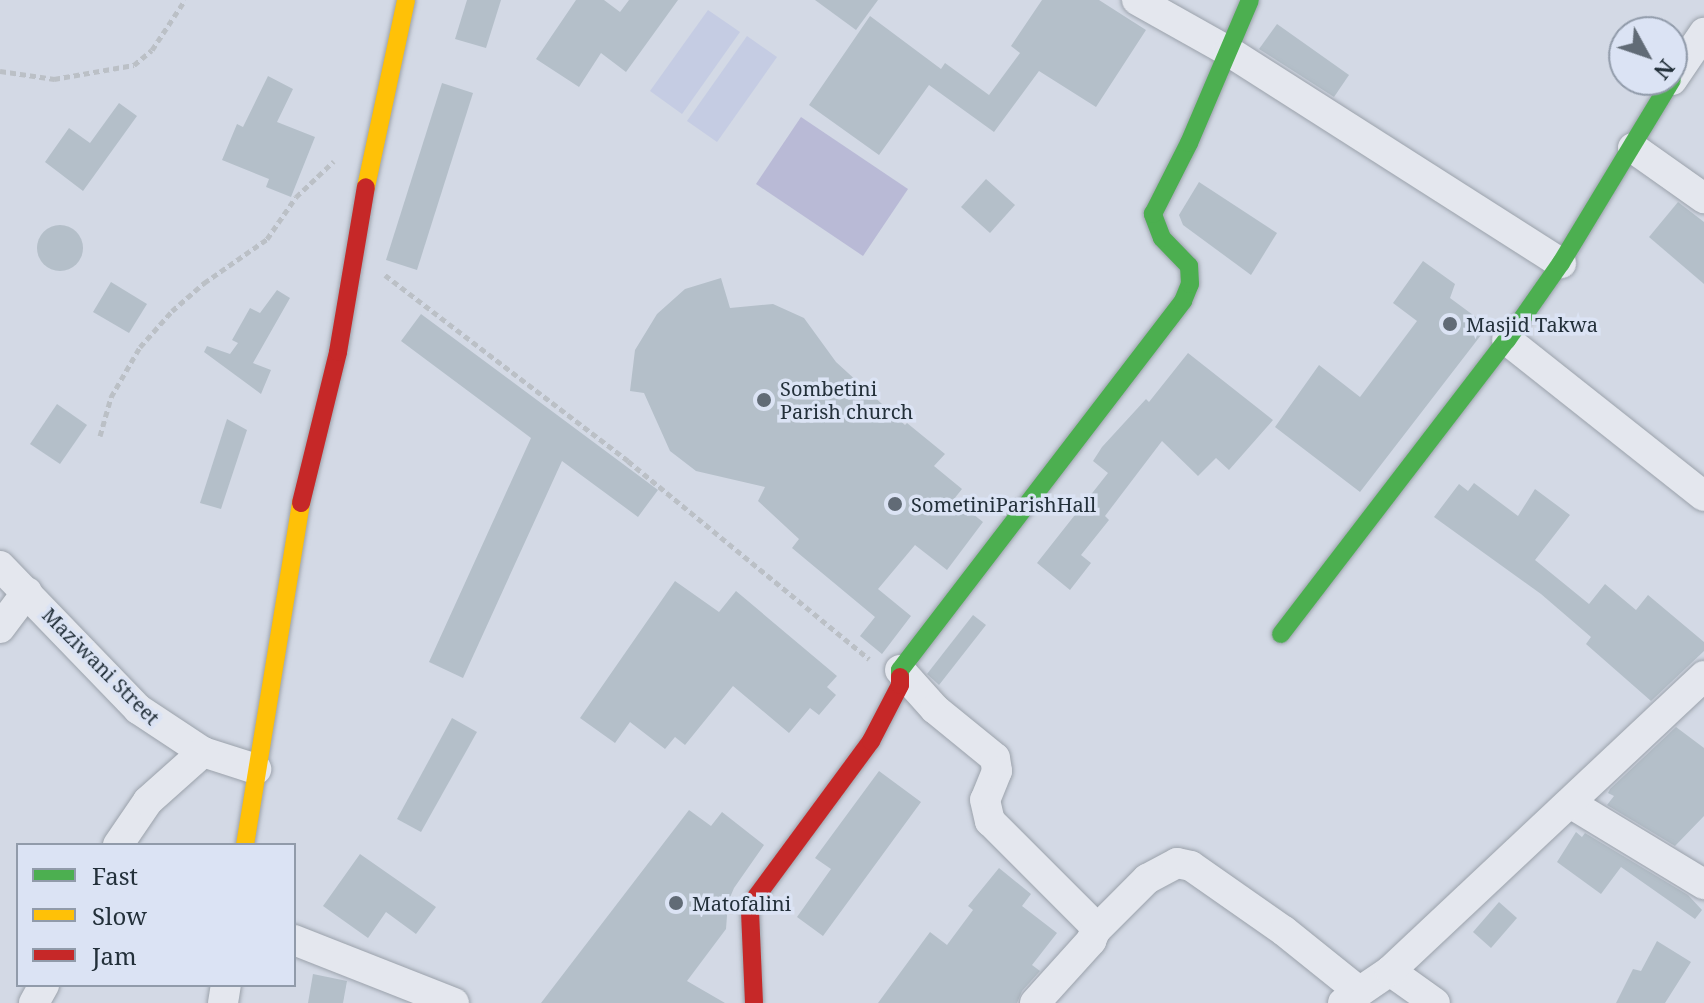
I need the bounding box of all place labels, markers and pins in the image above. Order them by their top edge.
place label: Masjid Takwa [1466,312,1598,336]
marker: Masjid Takwa [1441,315,1459,333]
place label: Sombetini Parish church [780,376,913,423]
marker: Sombetini Parish church [755,391,773,409]
place label: SometiniParishHall [911,492,1096,516]
marker: SometiniParishHall [886,495,904,513]
place label: Matofalini [692,891,791,915]
marker: Matofalini [667,894,685,912]

